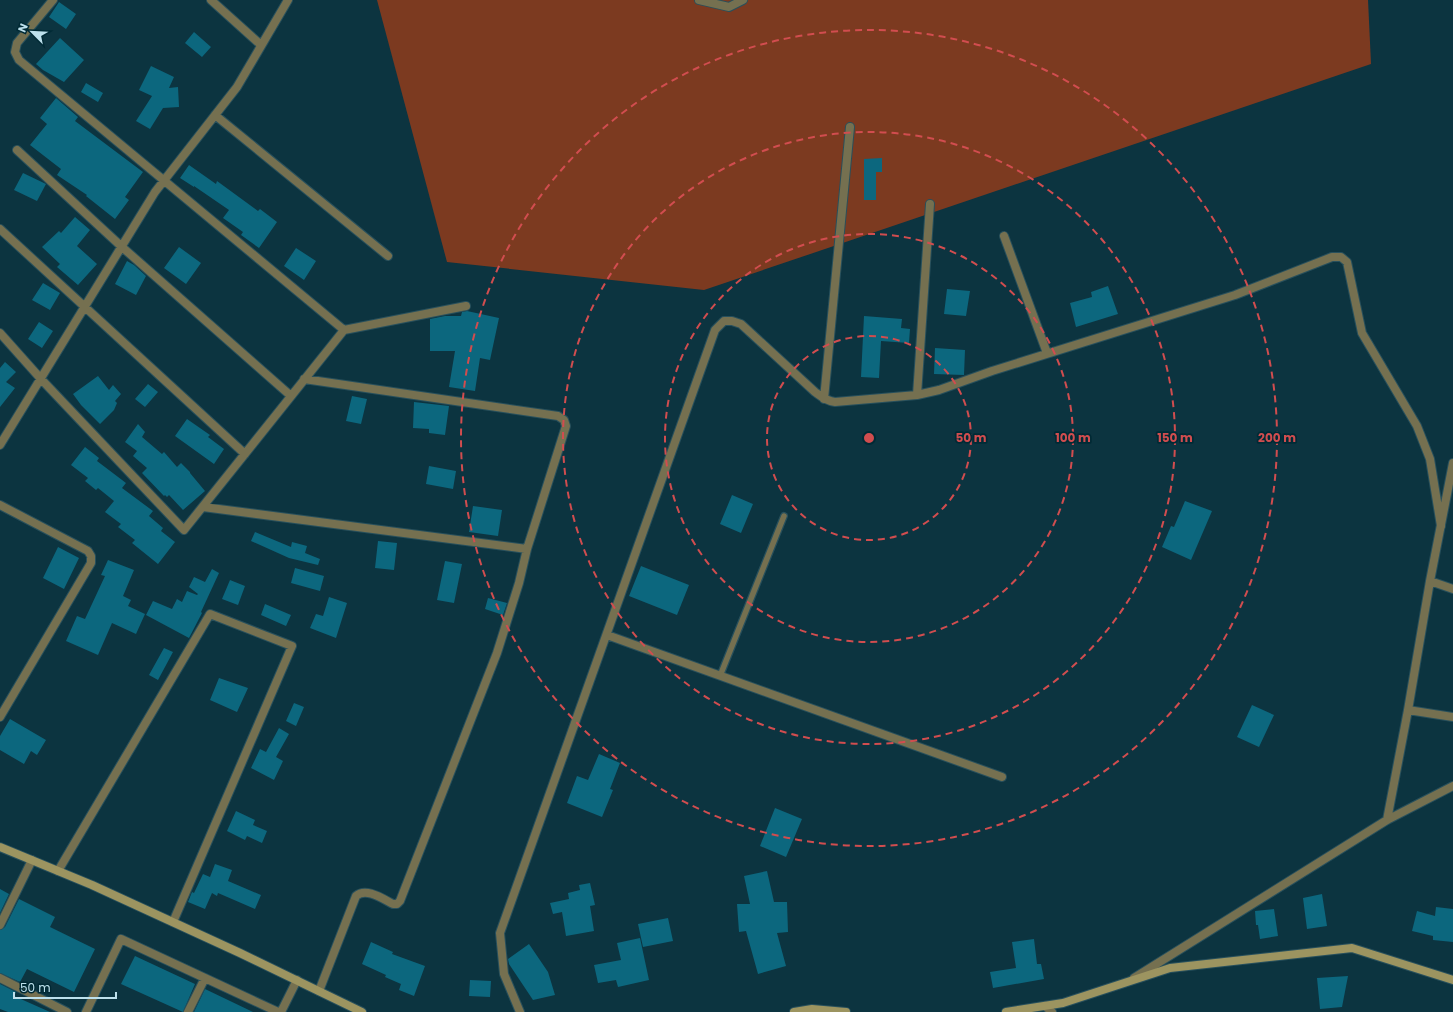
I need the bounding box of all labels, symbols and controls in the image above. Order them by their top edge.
north arrow [12,12,52,52]
text: N [14,21,32,35]
text: 50 m [956,429,987,446]
text: 100 m [1055,429,1091,446]
text: 150 m [1157,429,1193,446]
text: 200 m [1258,429,1296,446]
centre of rings [862,431,876,445]
scale bar [14,974,116,1000]
text: 50 m [20,979,51,996]

